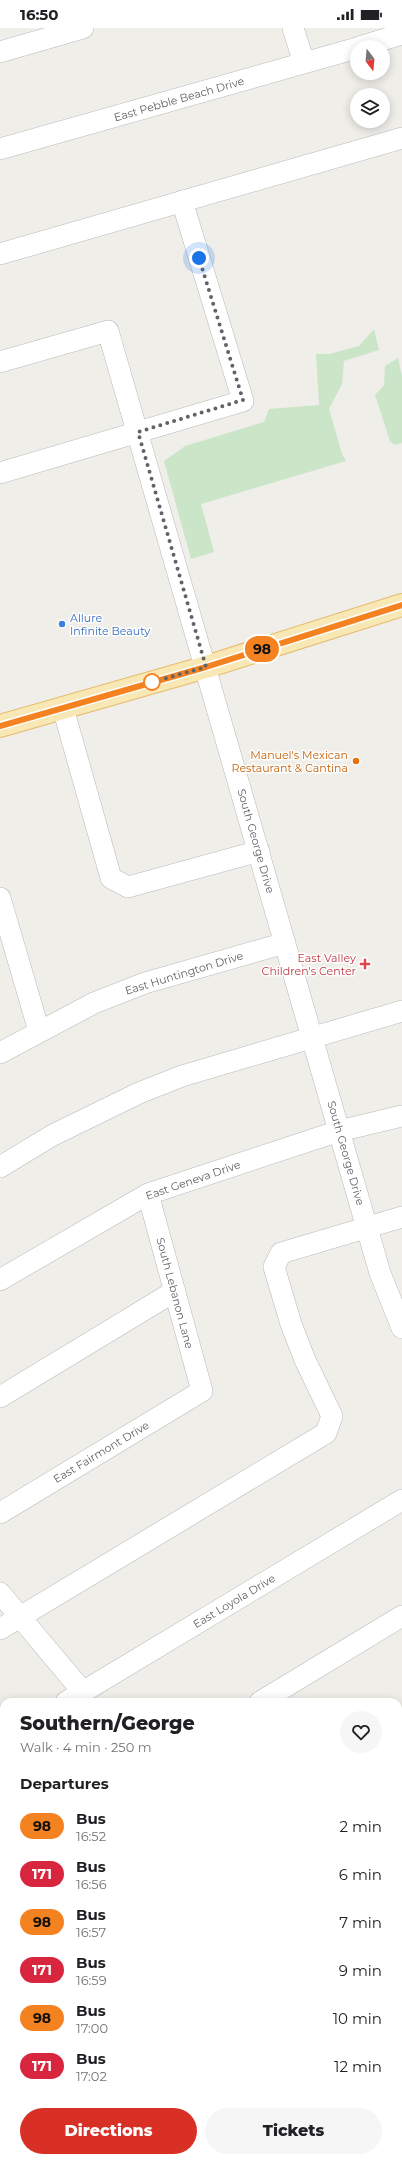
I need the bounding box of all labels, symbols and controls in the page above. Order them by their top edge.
text: 16:50 [20,5,58,24]
north arrow [350,40,390,80]
map controls [350,40,390,128]
street label: East Pebble Beach Drive [112,74,246,124]
button: layers [350,88,390,128]
your location [189,248,209,268]
place label: Allure Infinite Beauty [70,611,150,638]
marker: Allure Infinite Beauty [57,619,67,629]
line badge: 98 [244,636,280,662]
text: 98 [253,640,271,658]
unlabelled marker [143,673,161,691]
place label: Manuel's Mexican Restaurant & Cantina [231,748,348,775]
marker: Manuel's Mexican Restaurant & Cantina [351,756,361,766]
street label: South George Drive [234,787,278,895]
street label: East Huntington Drive [123,948,245,998]
place label: East Valley Children's Center [262,951,356,978]
marker: East Valley Children's Center [359,958,371,970]
street label: South George Drive [324,1099,368,1207]
street label: East Geneva Drive [144,1157,243,1203]
street label: South Lebanon Lane [153,1236,197,1350]
street label: East Fairmont Drive [51,1418,152,1486]
street label: East Loyola Drive [190,1571,278,1631]
button: heart [340,1711,382,1753]
text: Southern/George [20,1712,195,1735]
text: Walk · 4 min · 250 m [20,1739,151,1755]
text: Departures [20,1774,109,1793]
text: Bus [76,1809,106,1828]
text: 98 [33,1817,51,1835]
text: 2 min [339,1817,382,1836]
text: 16:52 [76,1828,106,1844]
text: Bus [76,1857,106,1876]
text: 171 [32,1865,52,1883]
text: 6 min [339,1865,382,1884]
text: 16:56 [76,1876,107,1892]
text: Bus [76,1905,106,1924]
text: 98 [33,1913,51,1931]
text: 7 min [339,1913,382,1932]
text: 16:57 [76,1924,106,1940]
text: Bus [76,1953,106,1972]
text: 171 [32,1961,52,1979]
text: 9 min [339,1961,382,1980]
text: 16:59 [76,1972,107,1988]
text: Bus [76,2001,106,2020]
text: 98 [33,2009,51,2027]
text: 10 min [333,2009,382,2028]
text: 17:00 [76,2020,108,2036]
text: Bus [76,2049,106,2068]
text: 171 [32,2057,52,2075]
text: 12 min [334,2057,382,2076]
text: 17:02 [76,2068,107,2084]
button: Directions [20,2108,197,2154]
button: Tickets [205,2108,382,2154]

